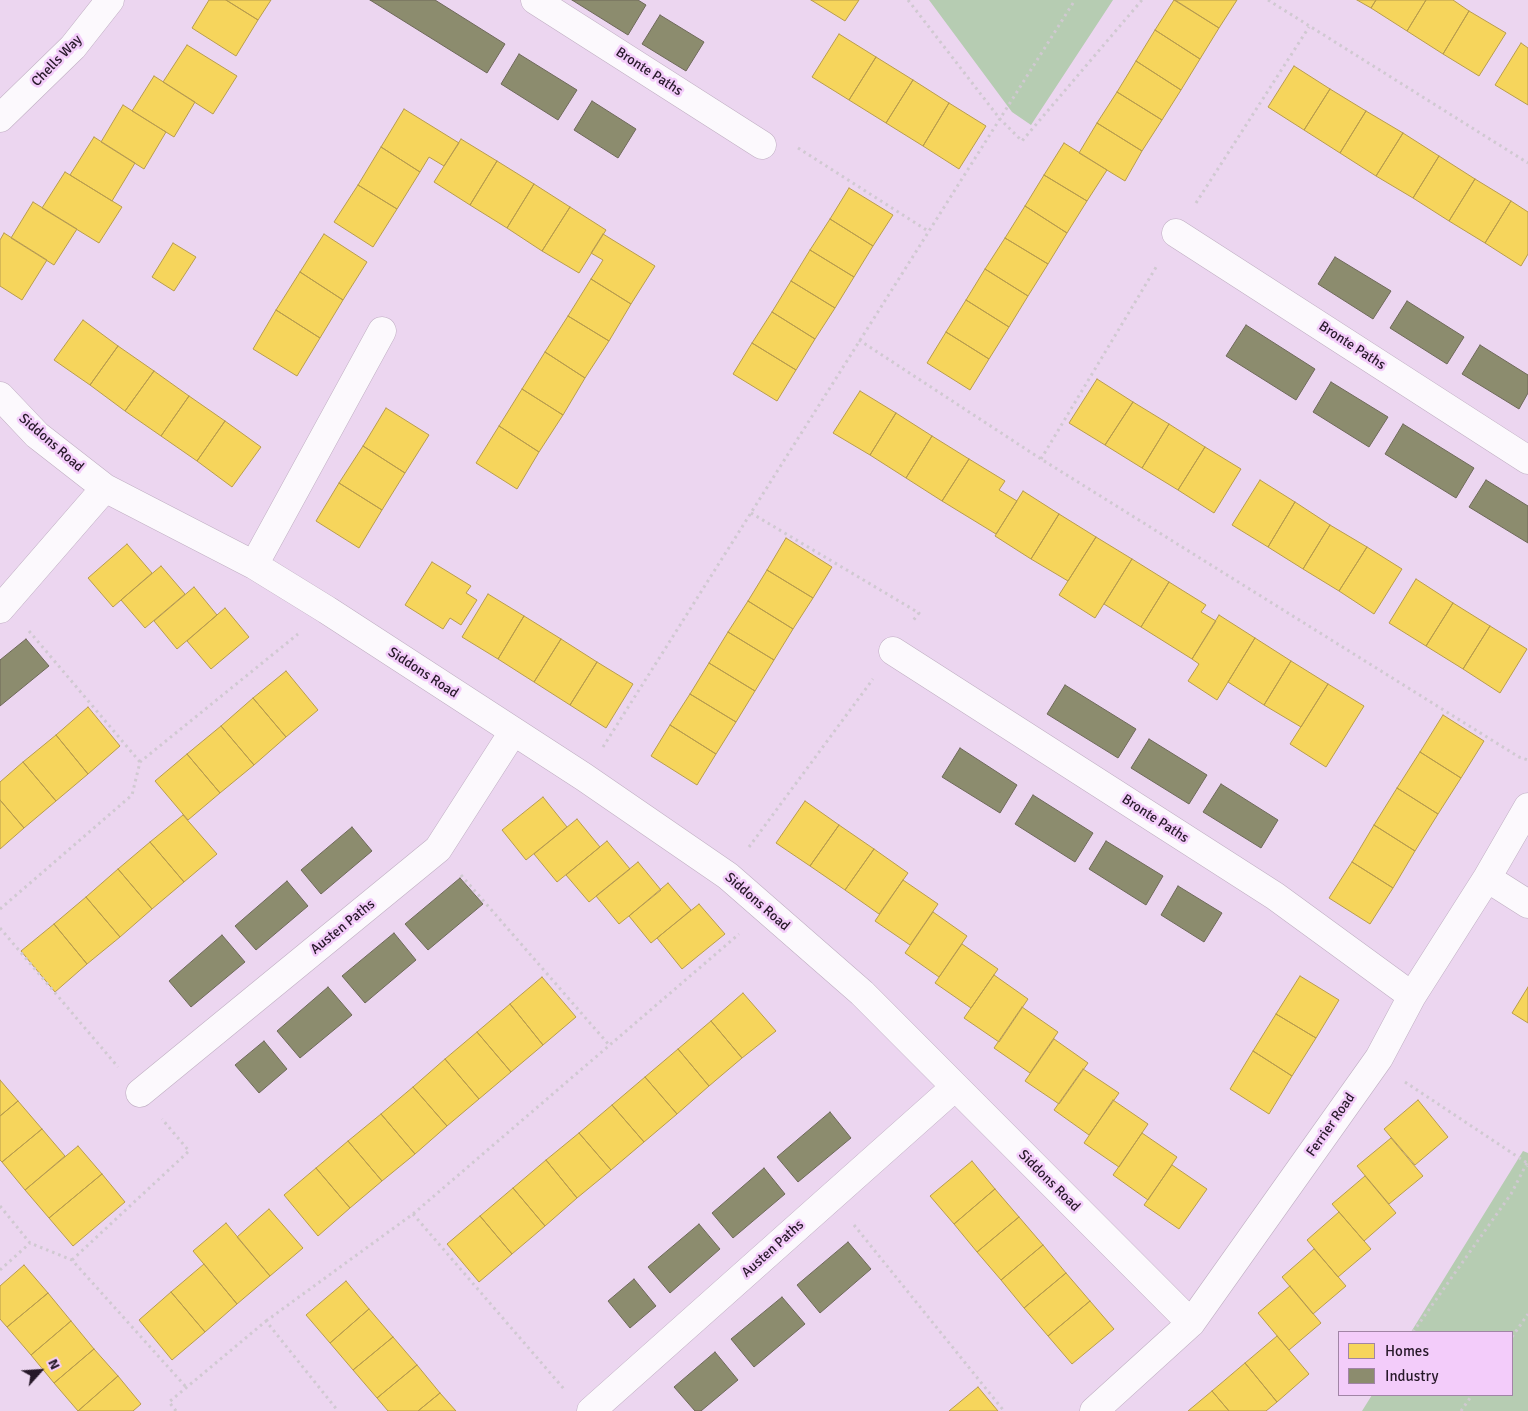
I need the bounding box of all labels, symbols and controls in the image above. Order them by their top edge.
street label: Chells Way [28,32,86,90]
street label: Bronte Paths [612,44,686,100]
street label: Bronte Paths [1315,318,1389,374]
street label: Siddons Road [15,410,87,476]
street label: Siddons Road [385,644,461,702]
street label: Bronte Paths [1118,791,1192,847]
street label: Siddons Road [721,869,793,935]
street label: Austen Paths [307,896,379,958]
street label: Ferrier Road [1303,1090,1359,1160]
street label: Siddons Road [1015,1147,1083,1215]
street label: Austen Paths [738,1217,808,1281]
legend [1338,1331,1513,1396]
text: Homes [1385,1342,1429,1360]
north arrow [15,1346,65,1396]
text: N [44,1356,64,1372]
text: Industry [1385,1367,1438,1385]

